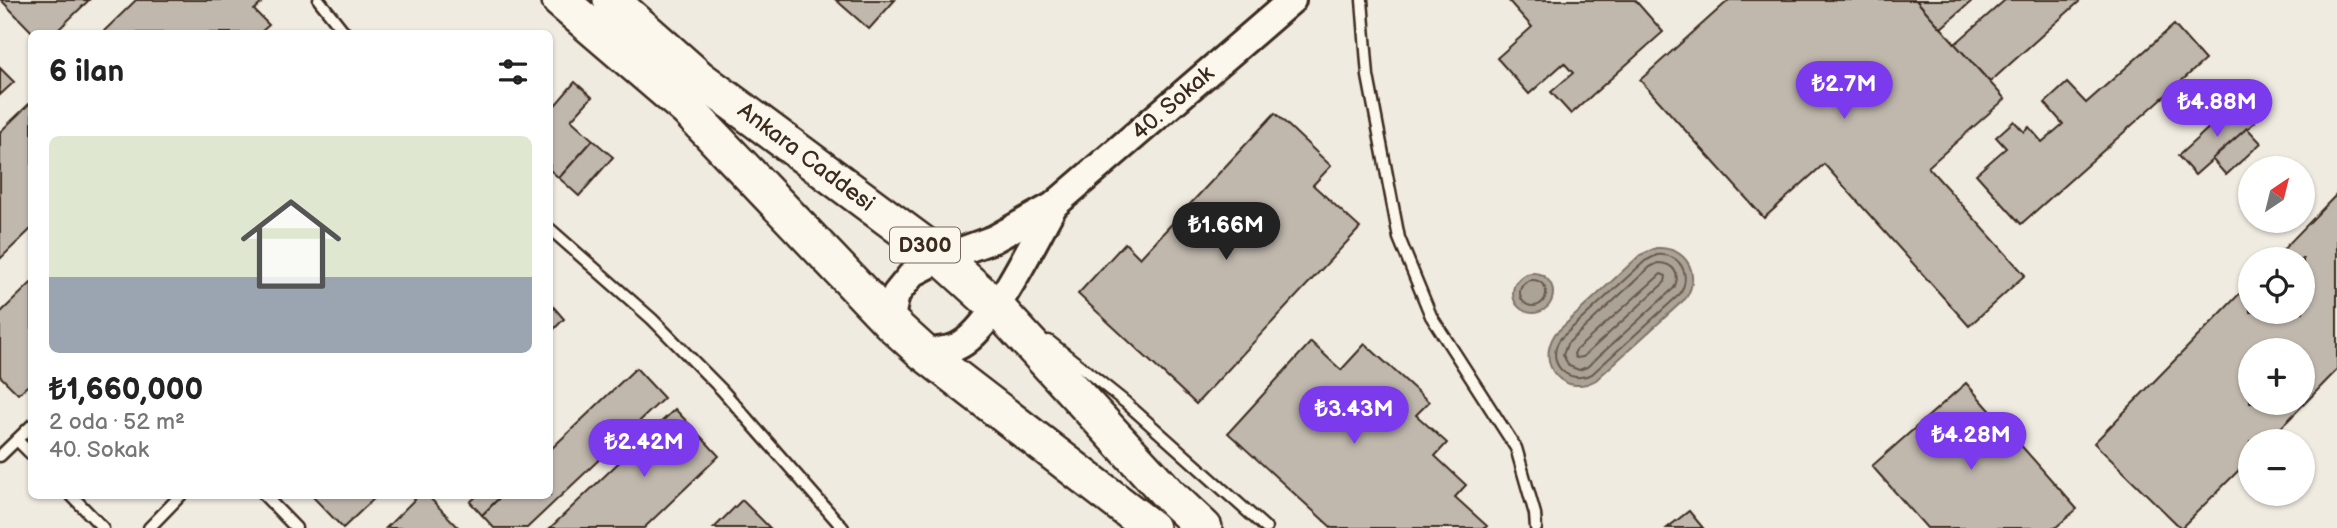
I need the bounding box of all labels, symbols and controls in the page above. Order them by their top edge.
icon: filters [494,53,532,91]
text: 6 ilan [49,54,124,90]
street label: 40. Sokak [1126,59,1220,146]
pin: ₺2.7M [1795,61,1893,121]
text: ₺2.7M [1812,70,1876,98]
pin: ₺4.88M [2160,80,2274,139]
text: ₺4.88M [2177,88,2257,116]
street label: Ankara Caddesi [732,96,880,218]
north arrow [2238,156,2315,233]
map controls [2238,156,2315,506]
icon: home [228,181,354,307]
pin: ₺1.66M [1169,202,1283,262]
text: ₺1.66M [1188,211,1264,239]
road number: D300 [890,228,960,262]
button: locate [2238,247,2315,324]
button: + [2238,338,2315,415]
text: ₺1,660,000 [49,372,203,408]
pin: ₺3.43M [1297,386,1411,446]
text: ₺3.43M [1315,395,1393,423]
text: 2 oda · 52 m² [49,408,185,436]
pin: ₺4.28M [1914,412,2028,472]
pin: ₺2.42M [587,420,701,479]
text: ₺4.28M [1931,421,2011,449]
text: ₺2.42M [604,428,684,456]
button: − [2238,429,2315,506]
text: 40. Sokak [49,436,149,464]

